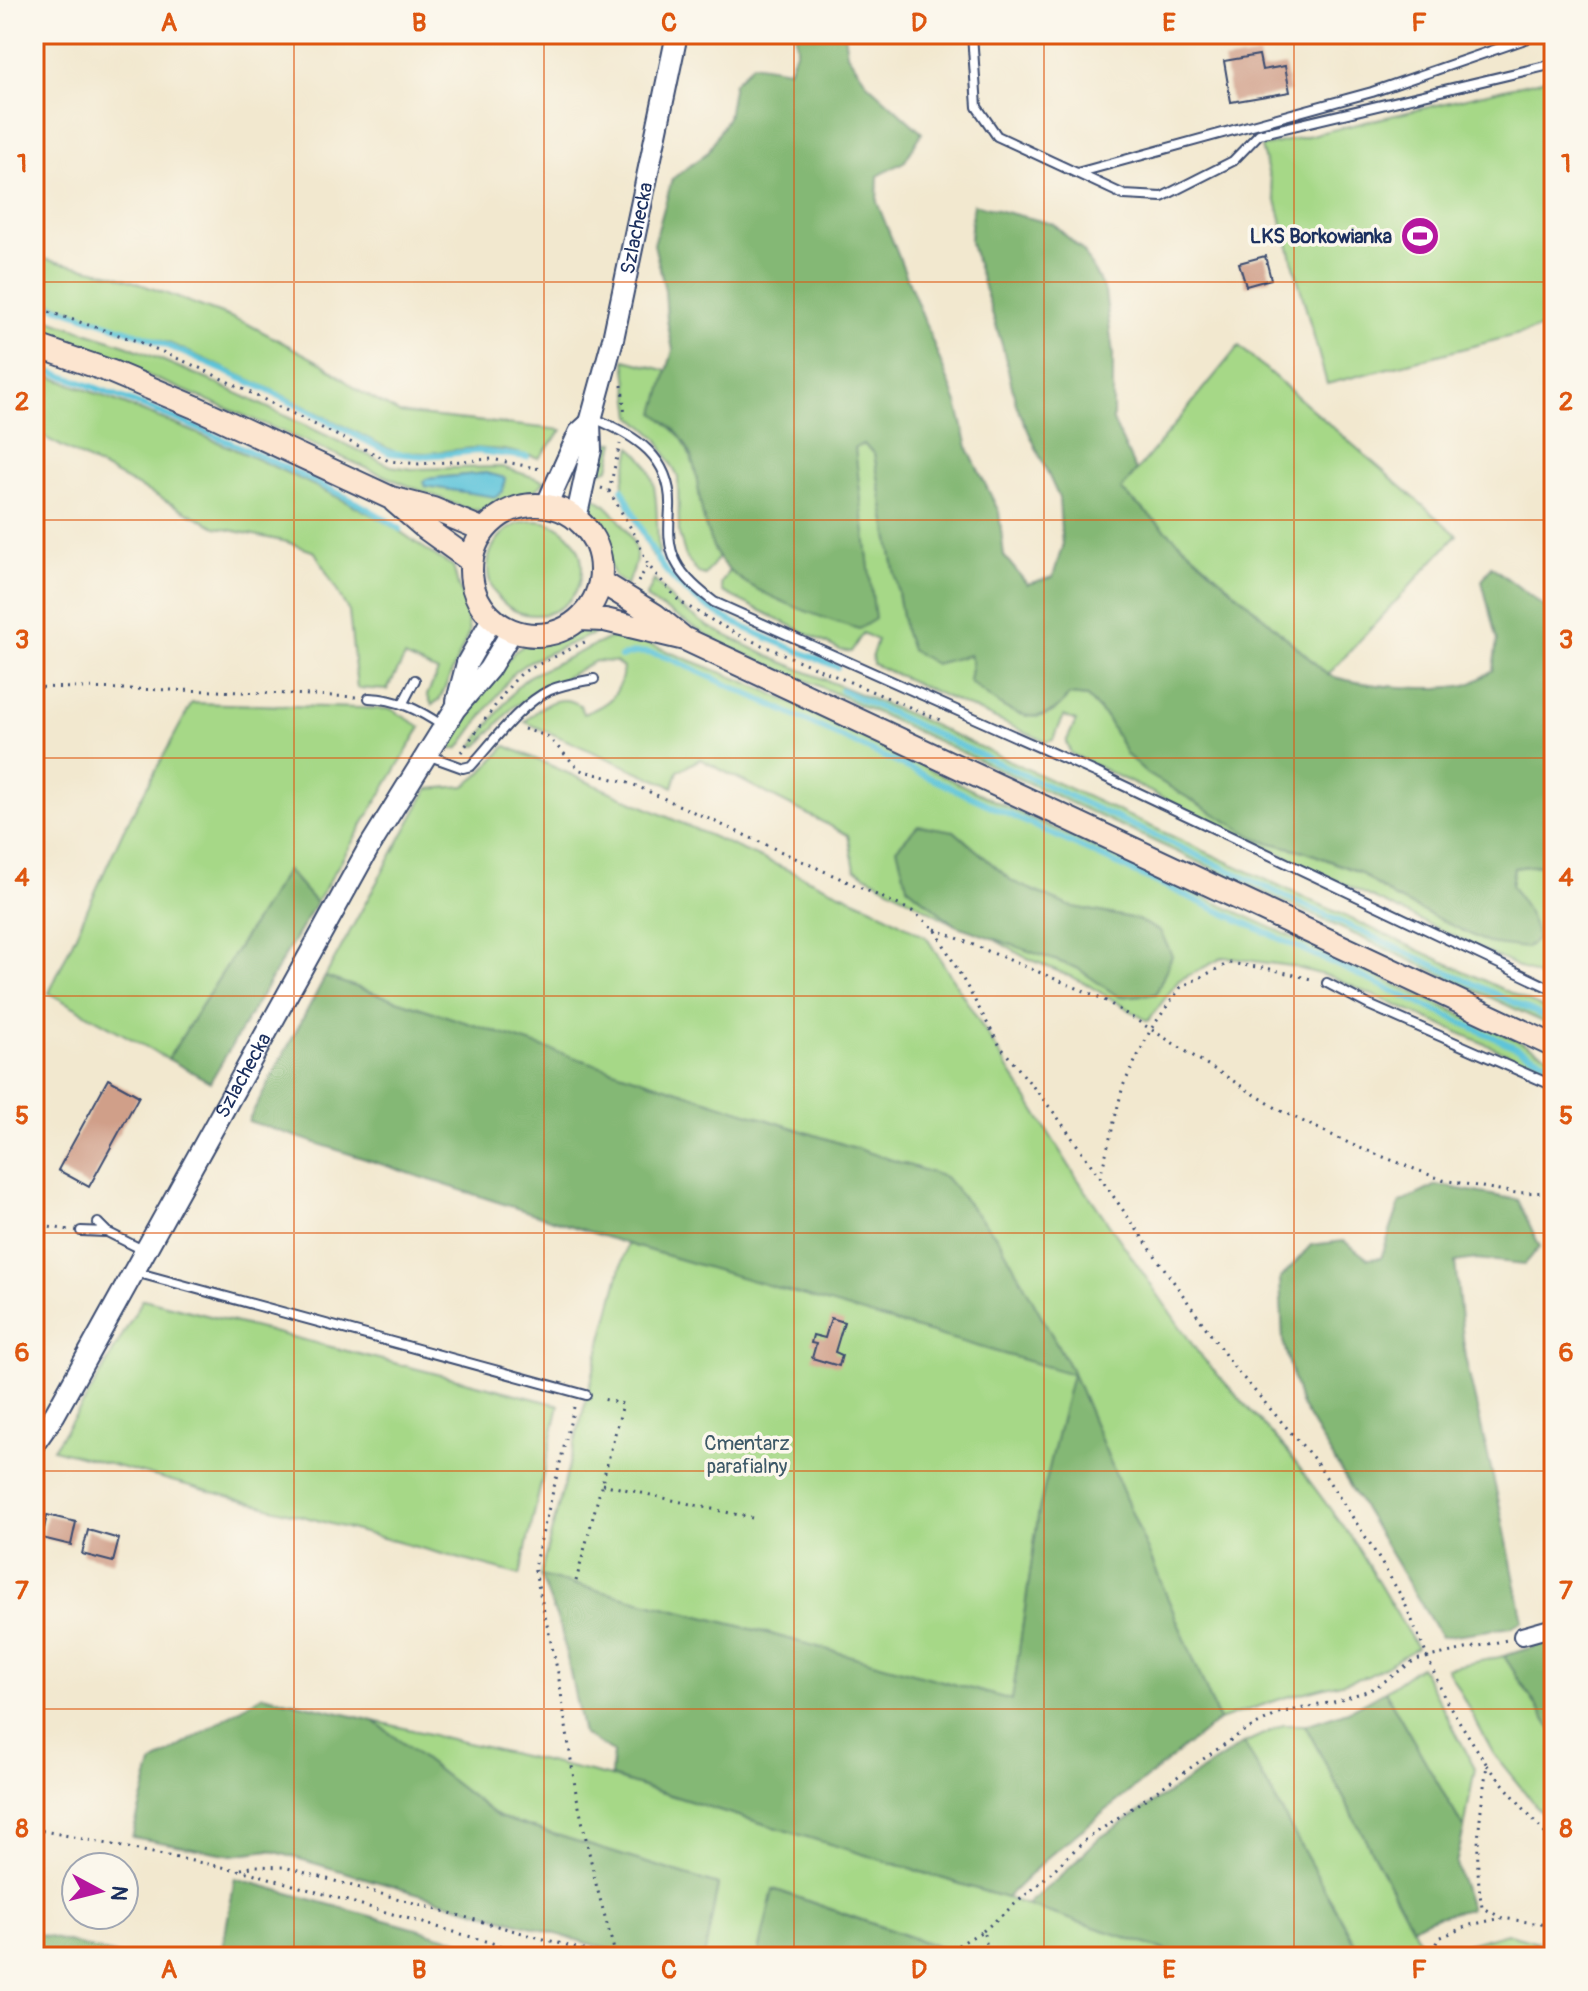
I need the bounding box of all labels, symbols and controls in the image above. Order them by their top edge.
text: A [161,7,178,39]
text: B [412,7,426,39]
text: C [661,7,677,39]
text: D [911,7,927,39]
text: E [1162,7,1176,39]
text: F [1411,7,1427,39]
text: 1 [17,148,27,180]
text: 1 [1561,148,1571,180]
street label: Szlachecka [614,180,658,276]
sports icon: LKS Borkowianka [1399,215,1441,257]
place label: LKS Borkowianka [1250,224,1392,249]
text: 2 [15,386,29,418]
text: 2 [1559,386,1573,418]
text: 3 [15,624,29,656]
text: 3 [1559,624,1573,656]
text: 4 [14,862,30,894]
text: 4 [1558,862,1574,894]
street label: Szlachecka [209,1028,276,1122]
text: 5 [15,1100,29,1132]
text: 5 [1559,1100,1573,1132]
text: 6 [14,1337,30,1369]
text: 6 [1558,1337,1574,1369]
park label: Cmentarz parafialny [704,1431,790,1479]
text: 7 [15,1575,29,1607]
text: 7 [1559,1575,1573,1607]
text: 8 [15,1813,29,1845]
text: 8 [1559,1813,1573,1845]
north arrow [60,1851,140,1931]
text: N [104,1884,134,1903]
text: A [161,1954,178,1986]
text: B [412,1954,426,1986]
text: C [661,1954,677,1986]
text: D [911,1954,927,1986]
text: E [1162,1954,1176,1986]
text: F [1411,1954,1427,1986]

